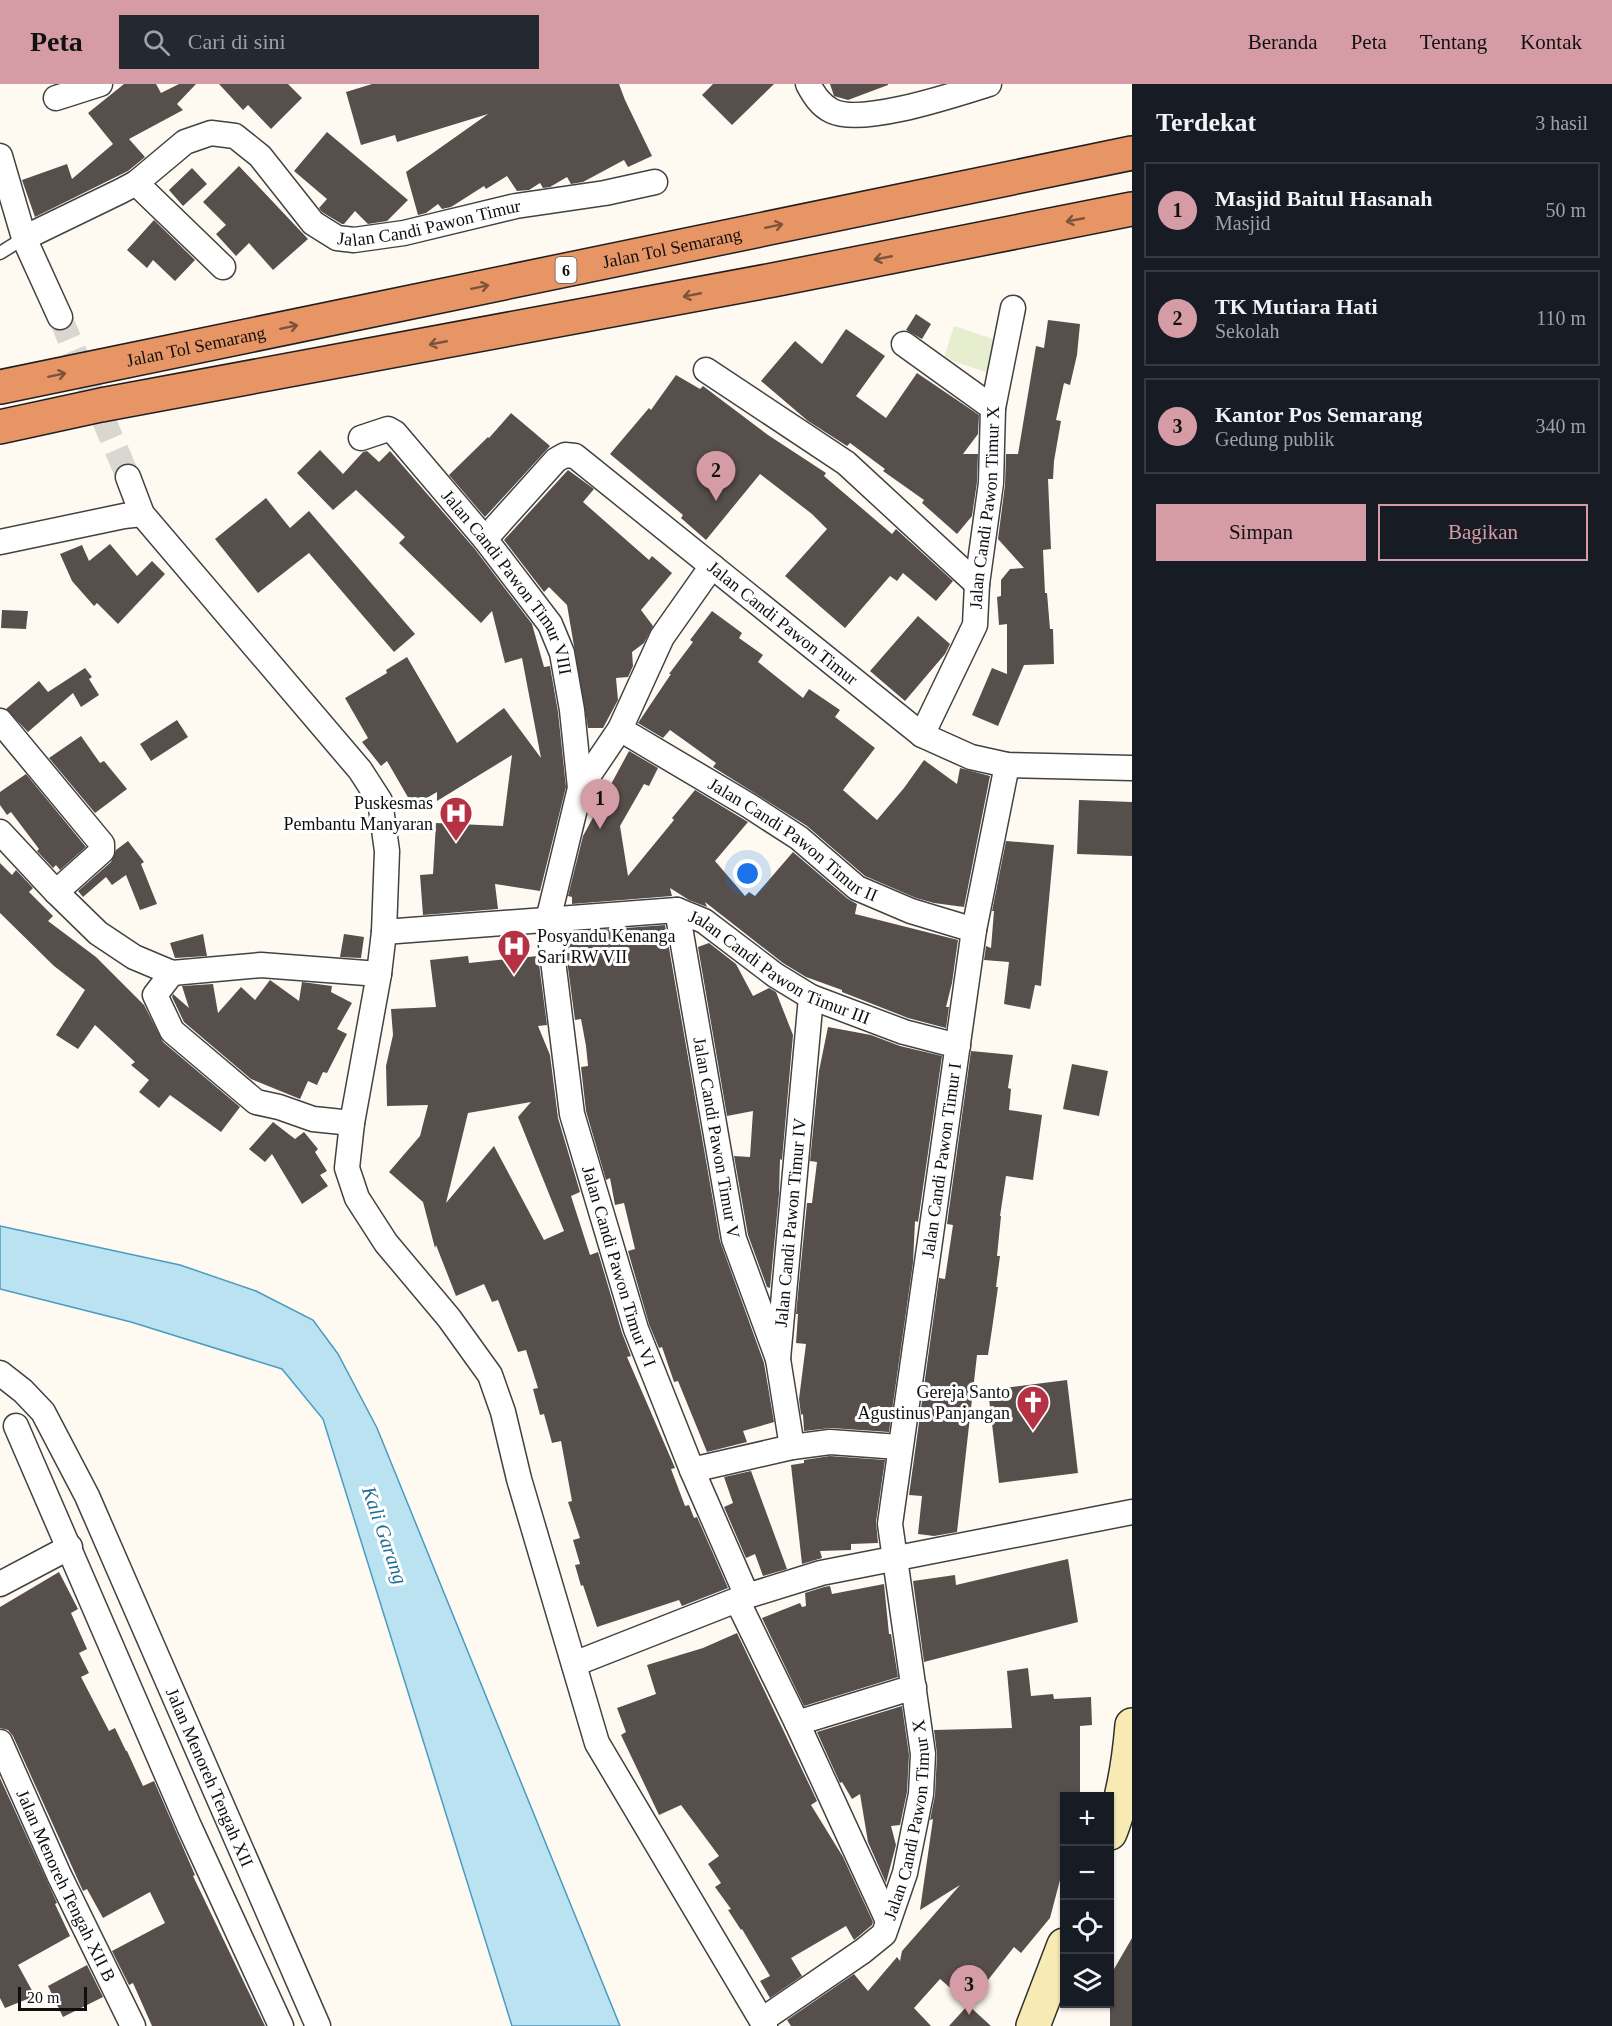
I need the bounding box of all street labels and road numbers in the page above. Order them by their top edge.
street label: Jalan Candi Pawon Timur [336,195,522,250]
street label: Jalan Tol Semarang [600,224,743,272]
road number: 6 [556,257,576,283]
street label: Jalan Tol Semarang [125,322,267,371]
street label: Jalan Candi Pawon Timur X [966,406,1003,610]
street label: Jalan Candi Pawon Timur VIII [438,486,576,676]
street label: Jalan Candi Pawon Timur [704,557,862,689]
street label: Jalan Candi Pawon Timur II [705,774,881,906]
street label: Jalan Candi Pawon Timur III [686,906,873,1028]
street label: Jalan Candi Pawon Timur V [689,1035,744,1240]
street label: Jalan Candi Pawon Timur I [918,1061,965,1259]
street label: Jalan Candi Pawon Timur IV [771,1117,810,1328]
street label: Jalan Candi Pawon Timur VI [578,1163,660,1370]
street label: Jalan Menoreh Tengah XII [162,1685,257,1870]
street label: Jalan Candi Pawon Timur X [880,1718,933,1923]
street label: Jalan Menoreh Tengah XII B [12,1787,120,1985]

